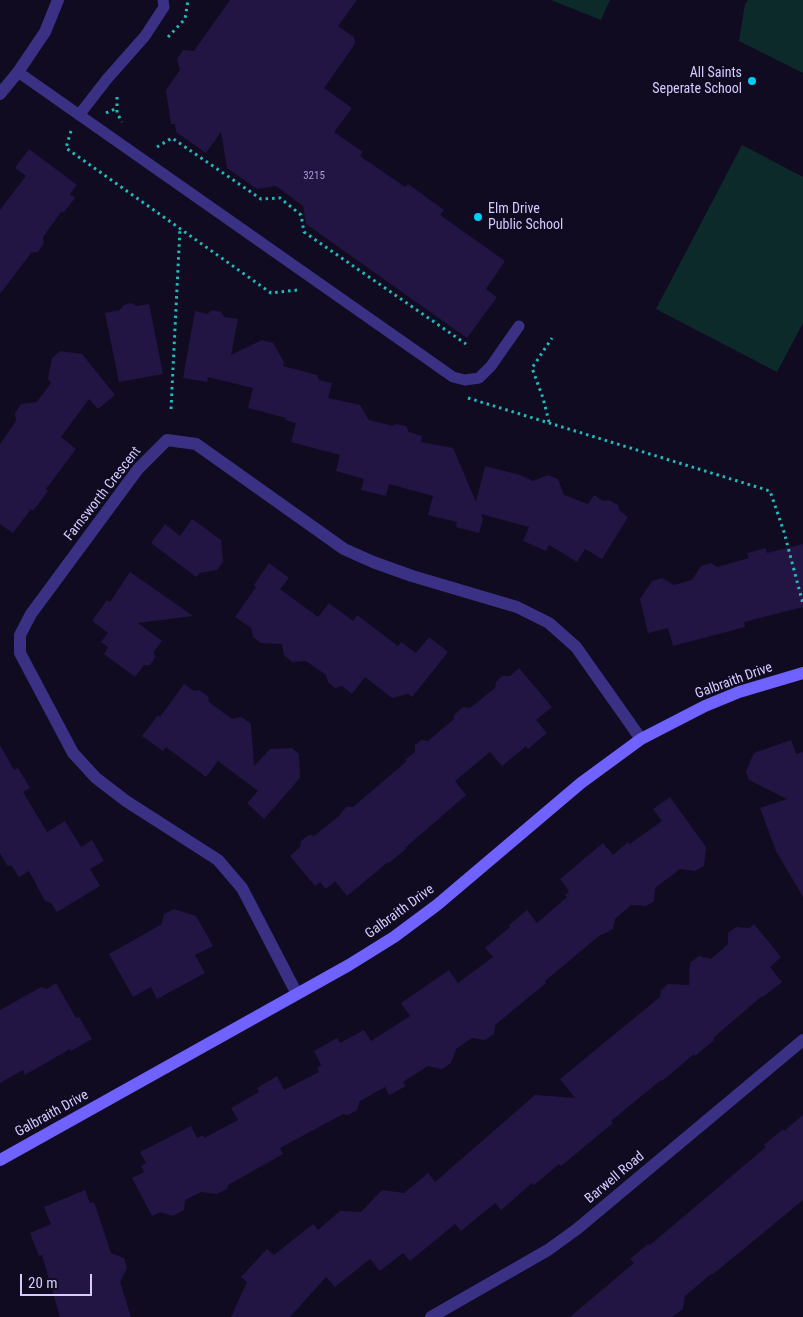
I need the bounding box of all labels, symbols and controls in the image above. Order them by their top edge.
place label: All Saints Seperate School [652,65,742,98]
marker: All Saints Seperate School [746,75,758,87]
house number: 3215 [303,169,325,183]
place label: Elm Drive Public School [488,201,563,233]
marker: Elm Drive Public School [472,211,484,223]
street label: Farnsworth Crescent [61,444,145,544]
street label: Galbraith Drive [693,659,775,703]
street label: Galbraith Drive [362,881,438,943]
street label: Galbraith Drive [12,1087,92,1141]
street label: Barwell Road [582,1148,648,1208]
scale bar [22,1264,95,1296]
text: 20 m [28,1274,58,1292]

